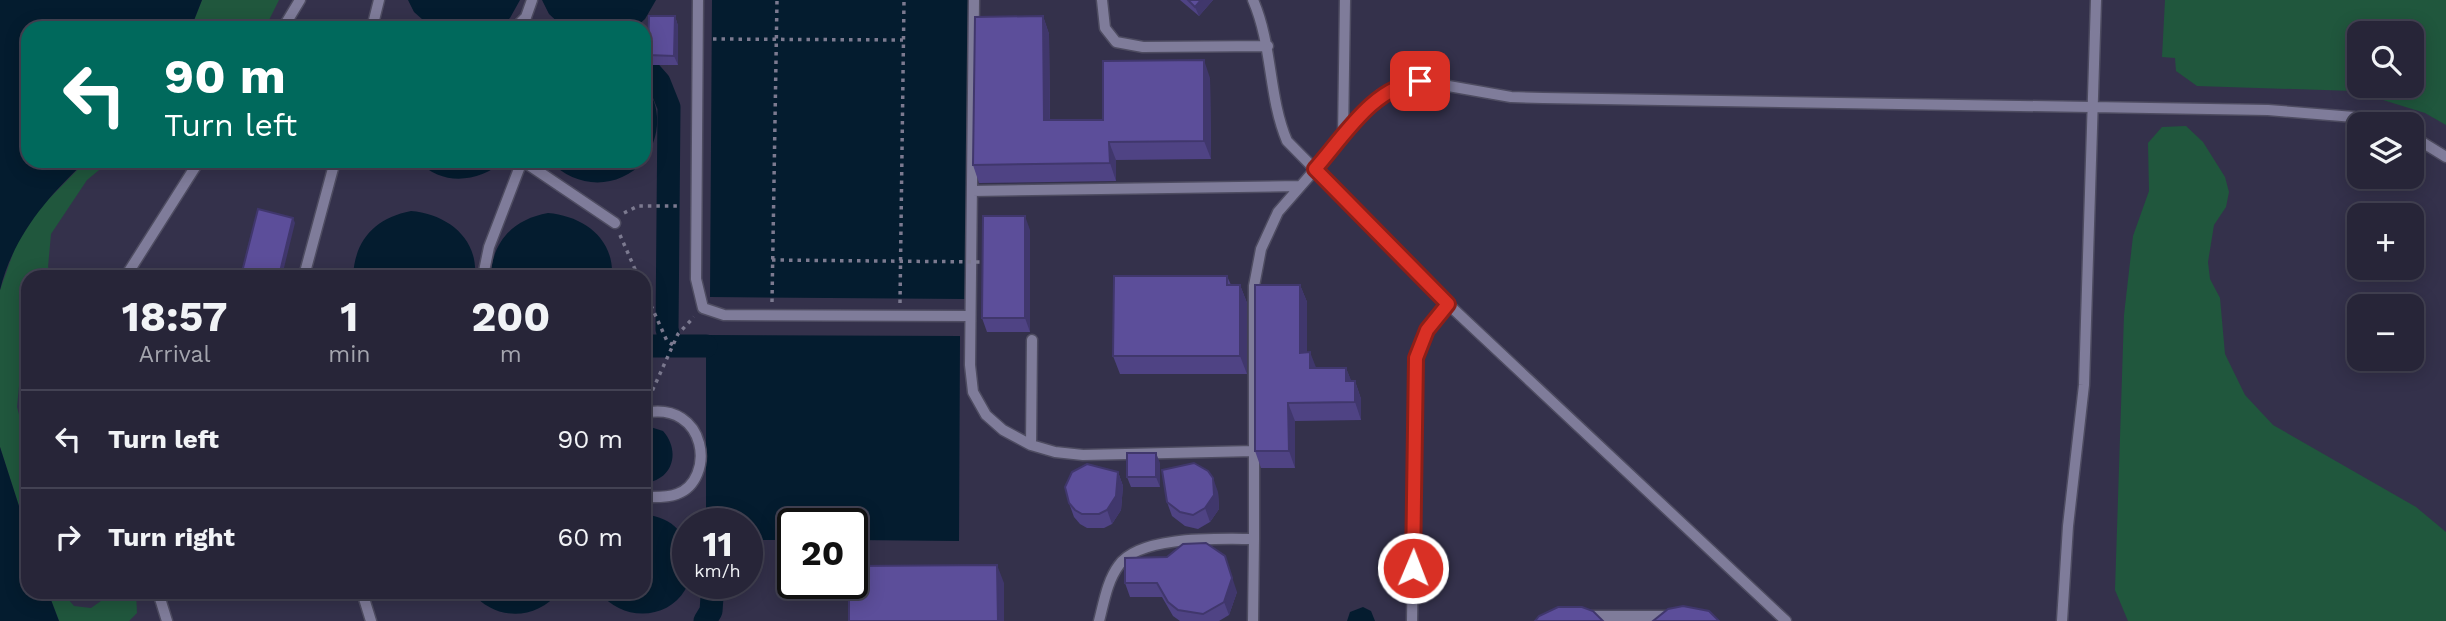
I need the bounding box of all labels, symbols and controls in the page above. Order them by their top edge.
map controls [2347,21,2424,371]
button: search [2347,21,2424,98]
text: 90 m [164,47,286,105]
icon: left [49,49,140,140]
pin [1390,51,1450,111]
icon: arrive [1401,62,1439,100]
text: Turn left [164,106,297,144]
button: layers [2347,112,2424,189]
button: + [2347,203,2424,280]
text: 18:57 [122,292,228,341]
text: 1 [340,292,358,341]
text: 200 [471,292,550,341]
button: − [2347,294,2424,371]
text: Arrival [139,341,211,368]
text: min [328,341,371,368]
text: m [500,341,522,368]
icon: left [49,420,87,458]
text: Turn left [108,424,219,454]
text: 90 m [557,424,623,454]
speed limit sign: 20 [777,508,868,599]
icon: right [49,518,87,556]
text: Turn right [108,522,235,552]
text: 60 m [557,522,623,552]
text: 11 [702,523,733,565]
position arrow [1376,531,1450,605]
text: km/h [694,560,741,581]

